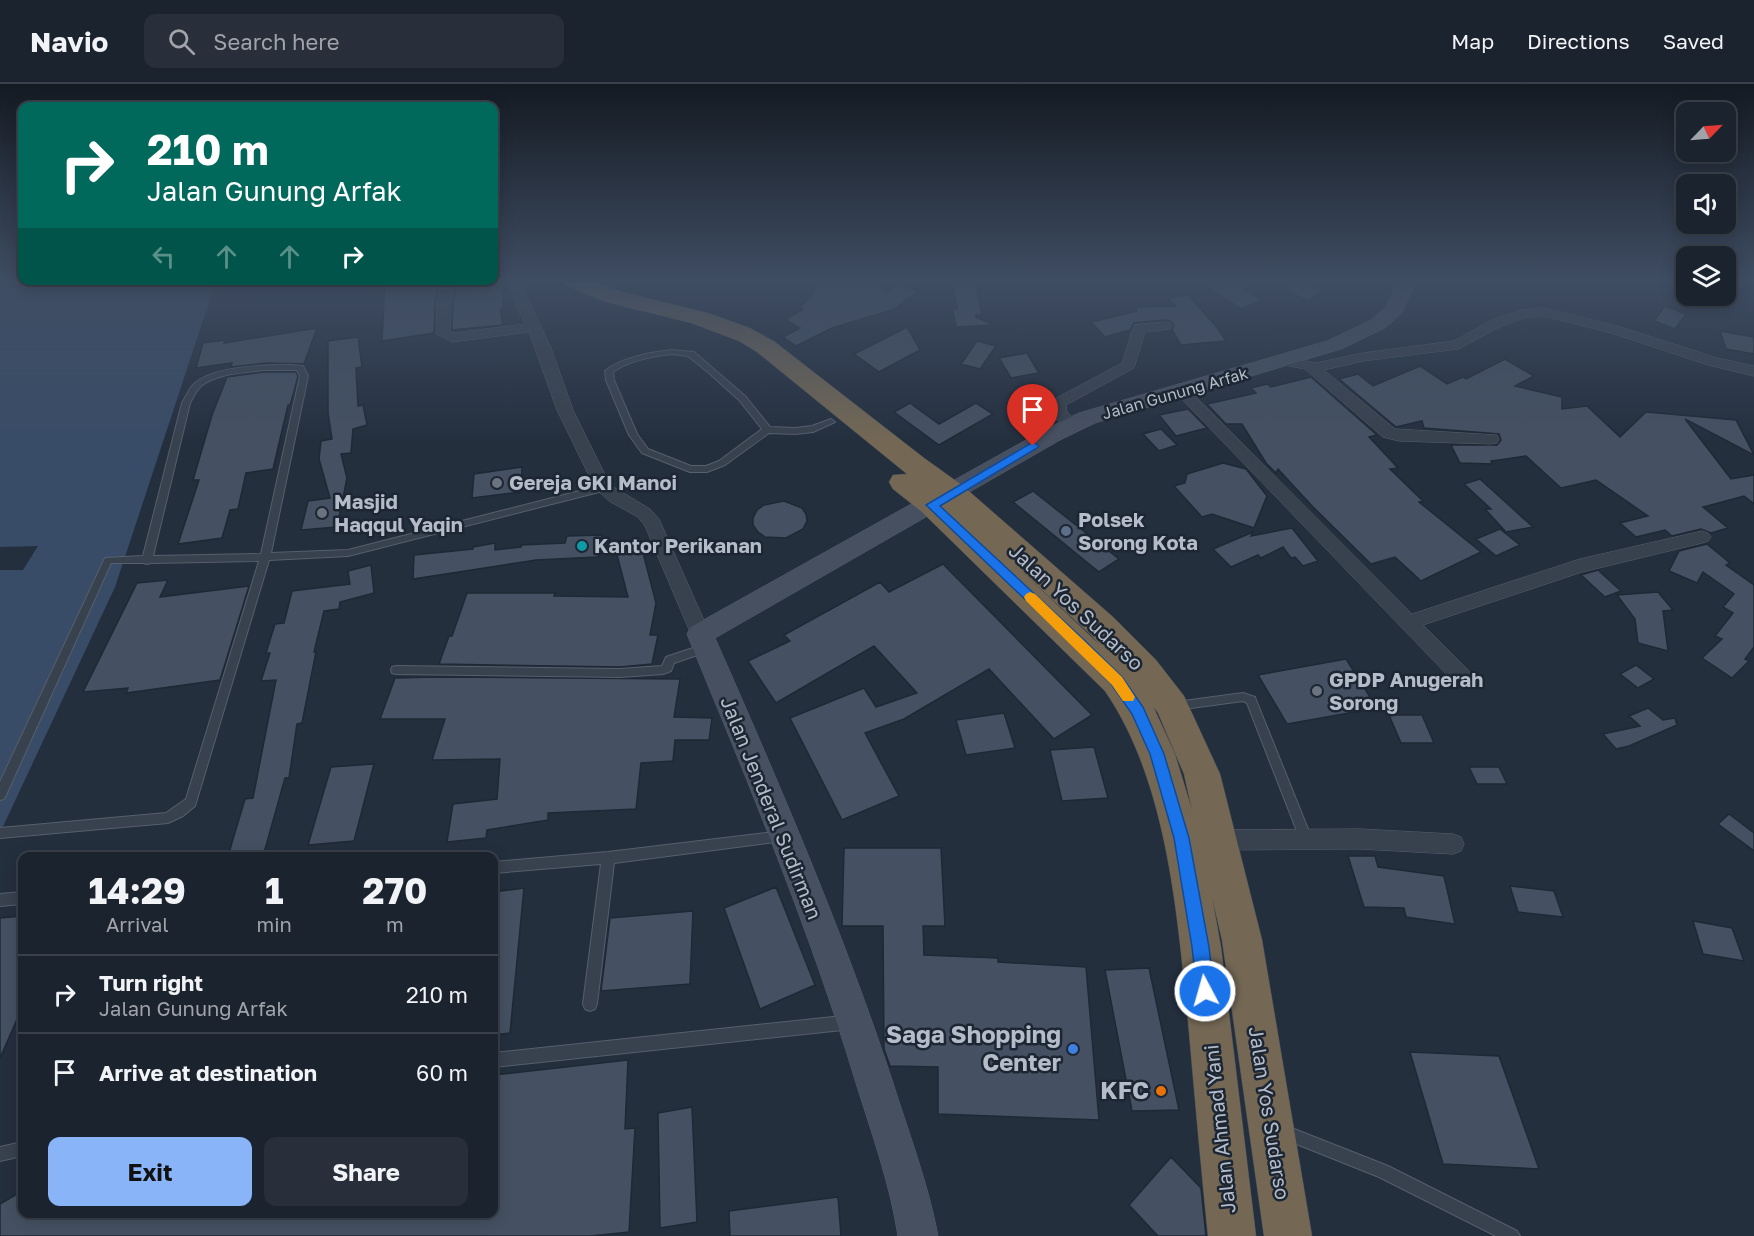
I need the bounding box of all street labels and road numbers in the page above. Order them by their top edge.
street label: Jalan Gunung Arfak [1100,363,1250,423]
street label: Jalan Yos Sudarso [1004,538,1149,675]
street label: Jalan Jenderal Sudirman [716,693,828,923]
street label: Jalan Yos Sudarso [1244,1024,1296,1201]
street label: Jalan Ahmad Yani [1198,1044,1240,1215]

